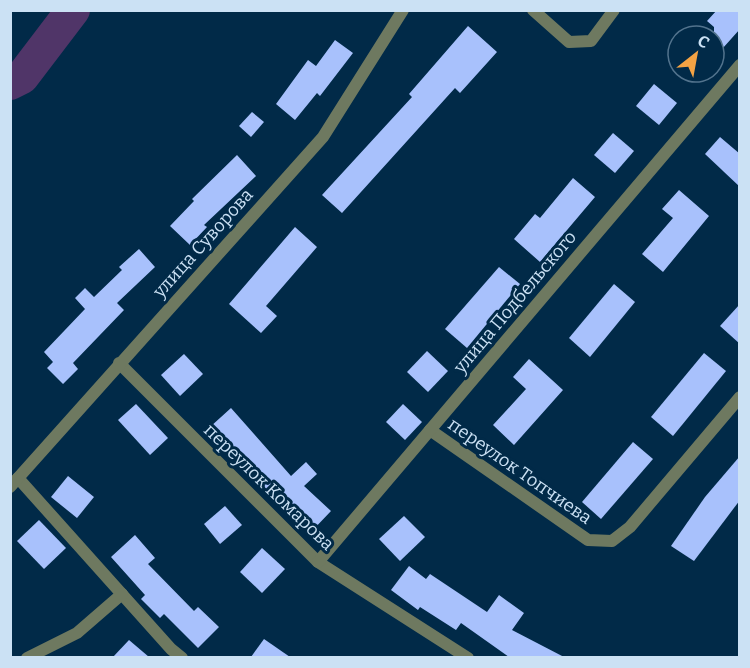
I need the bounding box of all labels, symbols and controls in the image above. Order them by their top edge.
north arrow [666,24,726,84]
text: С [694,31,713,52]
street label: улица Суворова [148,184,258,303]
street label: улица Подбельского [448,226,581,378]
street label: переулок Топчиева [444,413,596,529]
street label: переулок Комарова [199,419,339,555]

